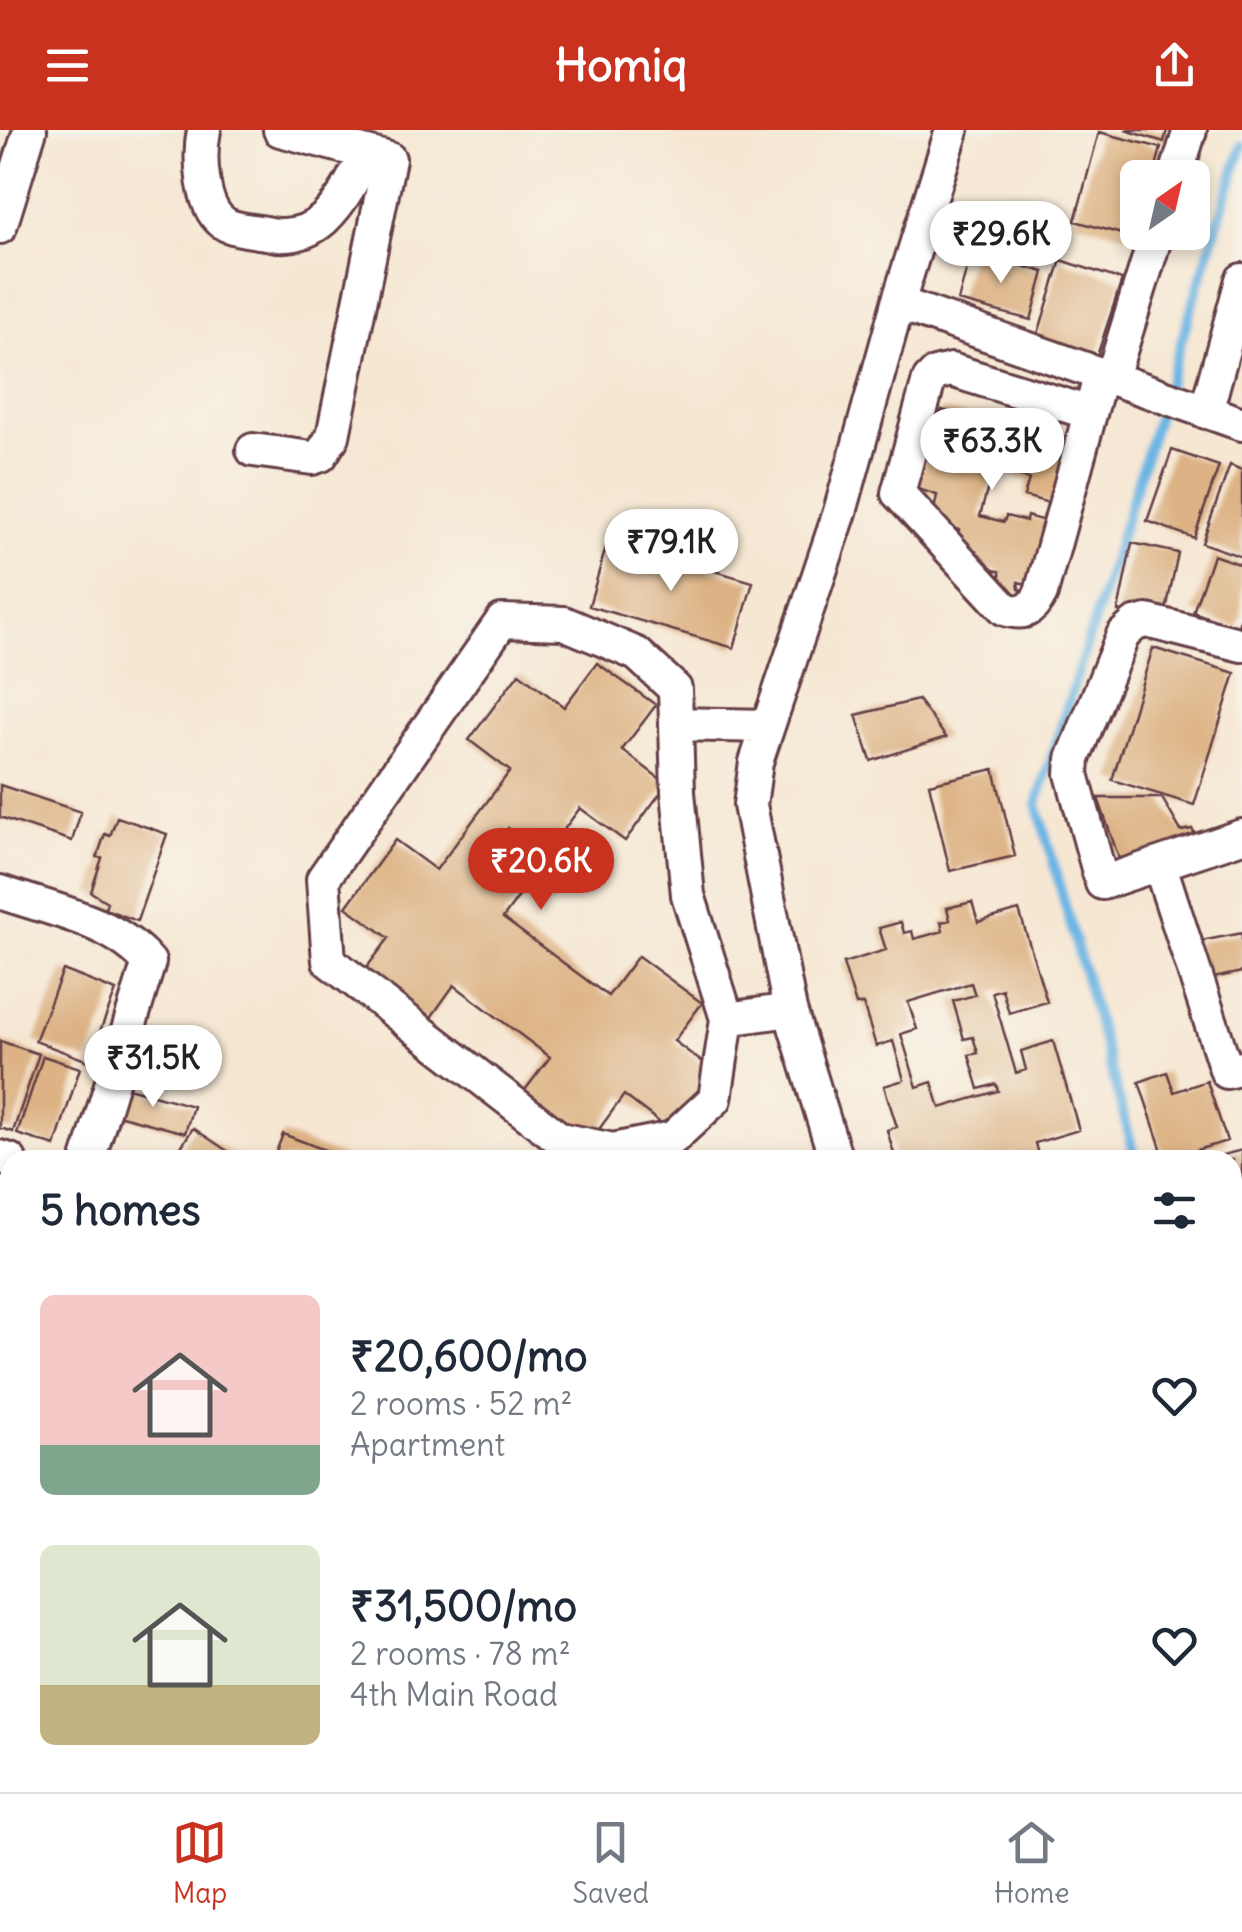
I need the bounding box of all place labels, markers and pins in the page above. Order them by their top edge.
pin: ₹29.6K [920,201,1082,286]
pin: ₹63.3K [911,408,1073,493]
pin: ₹79.1K [590,509,752,594]
pin: ₹20.6K [460,828,622,913]
pin: ₹31.5K [72,1025,234,1110]

